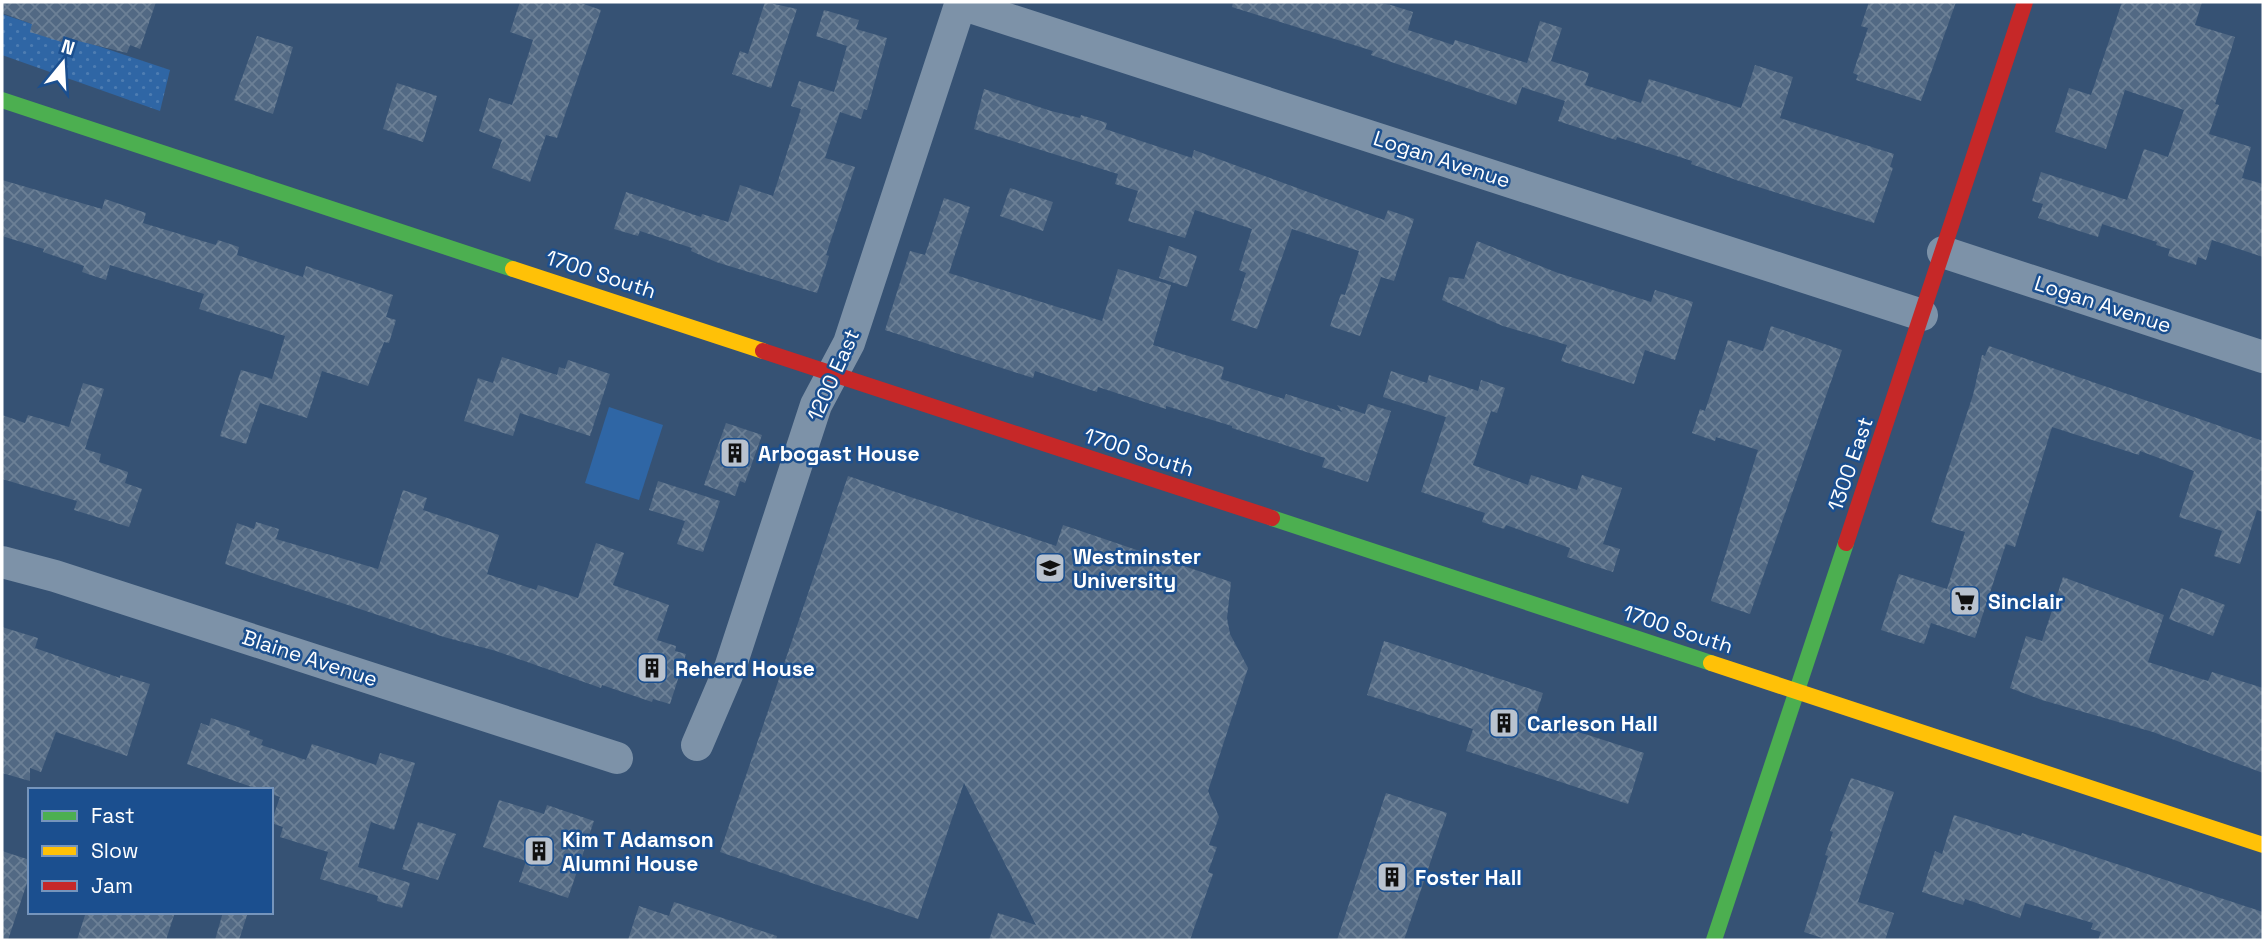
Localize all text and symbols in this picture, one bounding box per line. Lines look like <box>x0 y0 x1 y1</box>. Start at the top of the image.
north arrow <box>28 28 98 98</box>
text: N <box>58 33 78 61</box>
street label: Logan Avenue <box>1370 124 1514 194</box>
street label: 1700 South <box>543 244 659 304</box>
street label: Logan Avenue <box>2031 269 2175 339</box>
street label: 1200 East <box>801 325 865 425</box>
street label: 1300 East <box>1821 413 1879 515</box>
street label: 1700 South <box>1081 422 1197 482</box>
building icon: Arbogast House <box>718 436 752 470</box>
place label: Arbogast House <box>758 440 920 467</box>
place label: Westminster University <box>1073 543 1201 594</box>
school or university icon: Westminster University <box>1033 551 1067 585</box>
supermarket icon: Sinclair <box>1948 584 1982 618</box>
place label: Sinclair <box>1988 588 2063 615</box>
street label: 1700 South <box>1620 599 1736 659</box>
street label: Blaine Avenue <box>239 623 381 693</box>
building icon: Reherd House <box>635 651 669 685</box>
place label: Reherd House <box>675 655 815 682</box>
building icon: Carleson Hall <box>1487 706 1521 740</box>
place label: Carleson Hall <box>1527 710 1658 737</box>
legend <box>28 788 273 914</box>
text: Fast <box>91 802 135 829</box>
place label: Kim T Adamson Alumni House <box>562 826 714 877</box>
building icon: Kim T Adamson Alumni House <box>522 834 556 868</box>
text: Slow <box>91 837 139 864</box>
building icon: Foster Hall <box>1375 860 1409 894</box>
place label: Foster Hall <box>1415 864 1522 891</box>
text: Jam <box>91 872 133 899</box>

